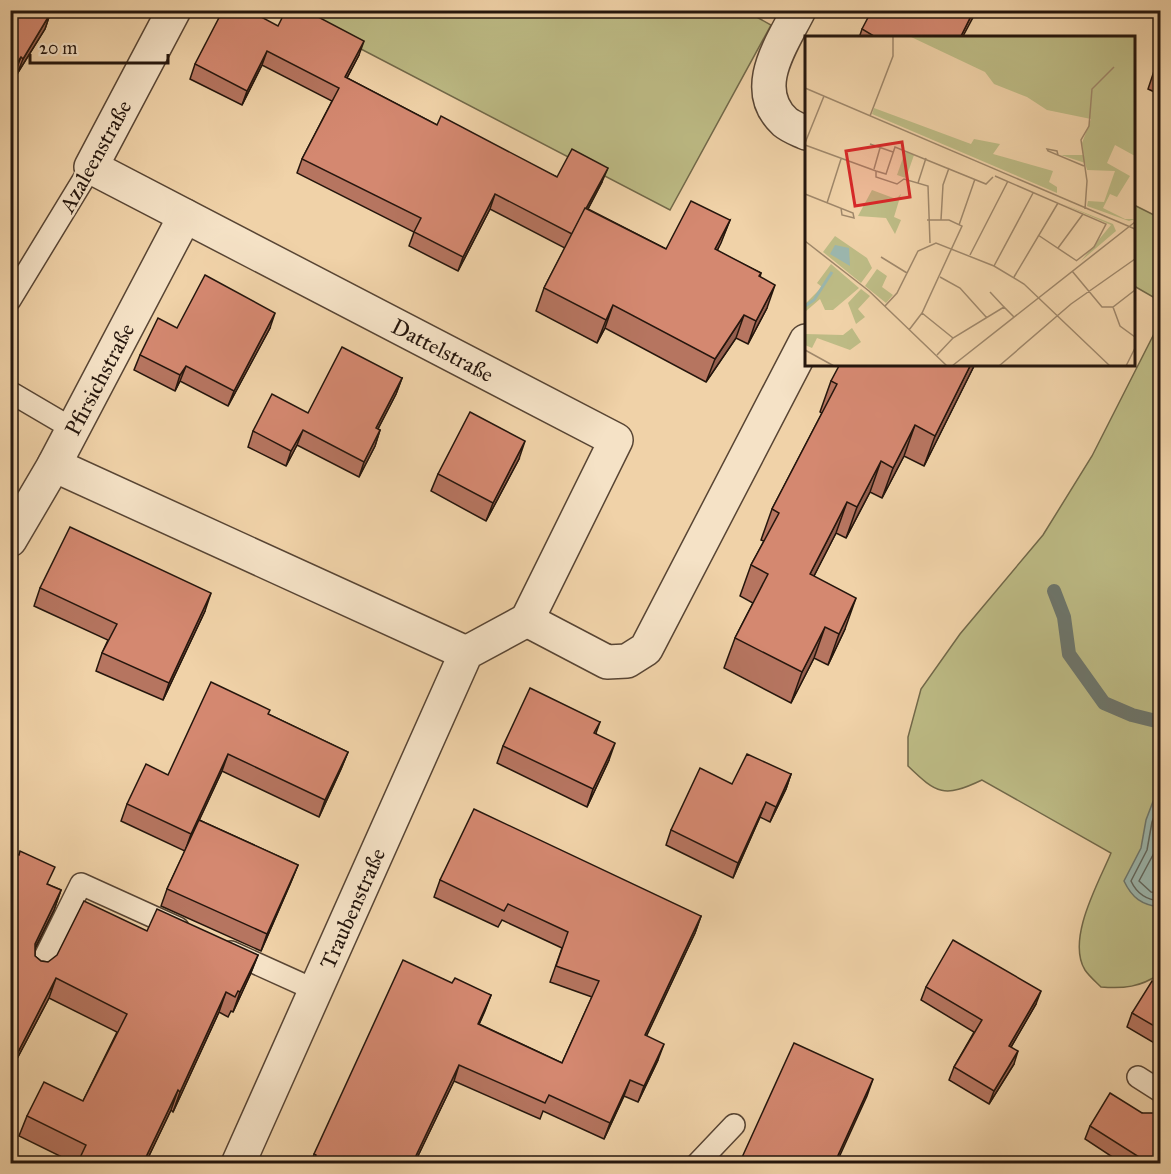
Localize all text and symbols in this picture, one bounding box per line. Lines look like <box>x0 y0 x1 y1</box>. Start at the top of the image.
scale bar <box>30 27 168 65</box>
inset map <box>805 36 1135 366</box>
text: 20 m <box>39 37 77 59</box>
street label: Azaleenstraße <box>53 95 137 218</box>
street label: Dattelstraße <box>387 313 498 388</box>
street label: Pfirsichstraße <box>59 319 140 440</box>
street label: Traubenstraße <box>314 844 391 973</box>

